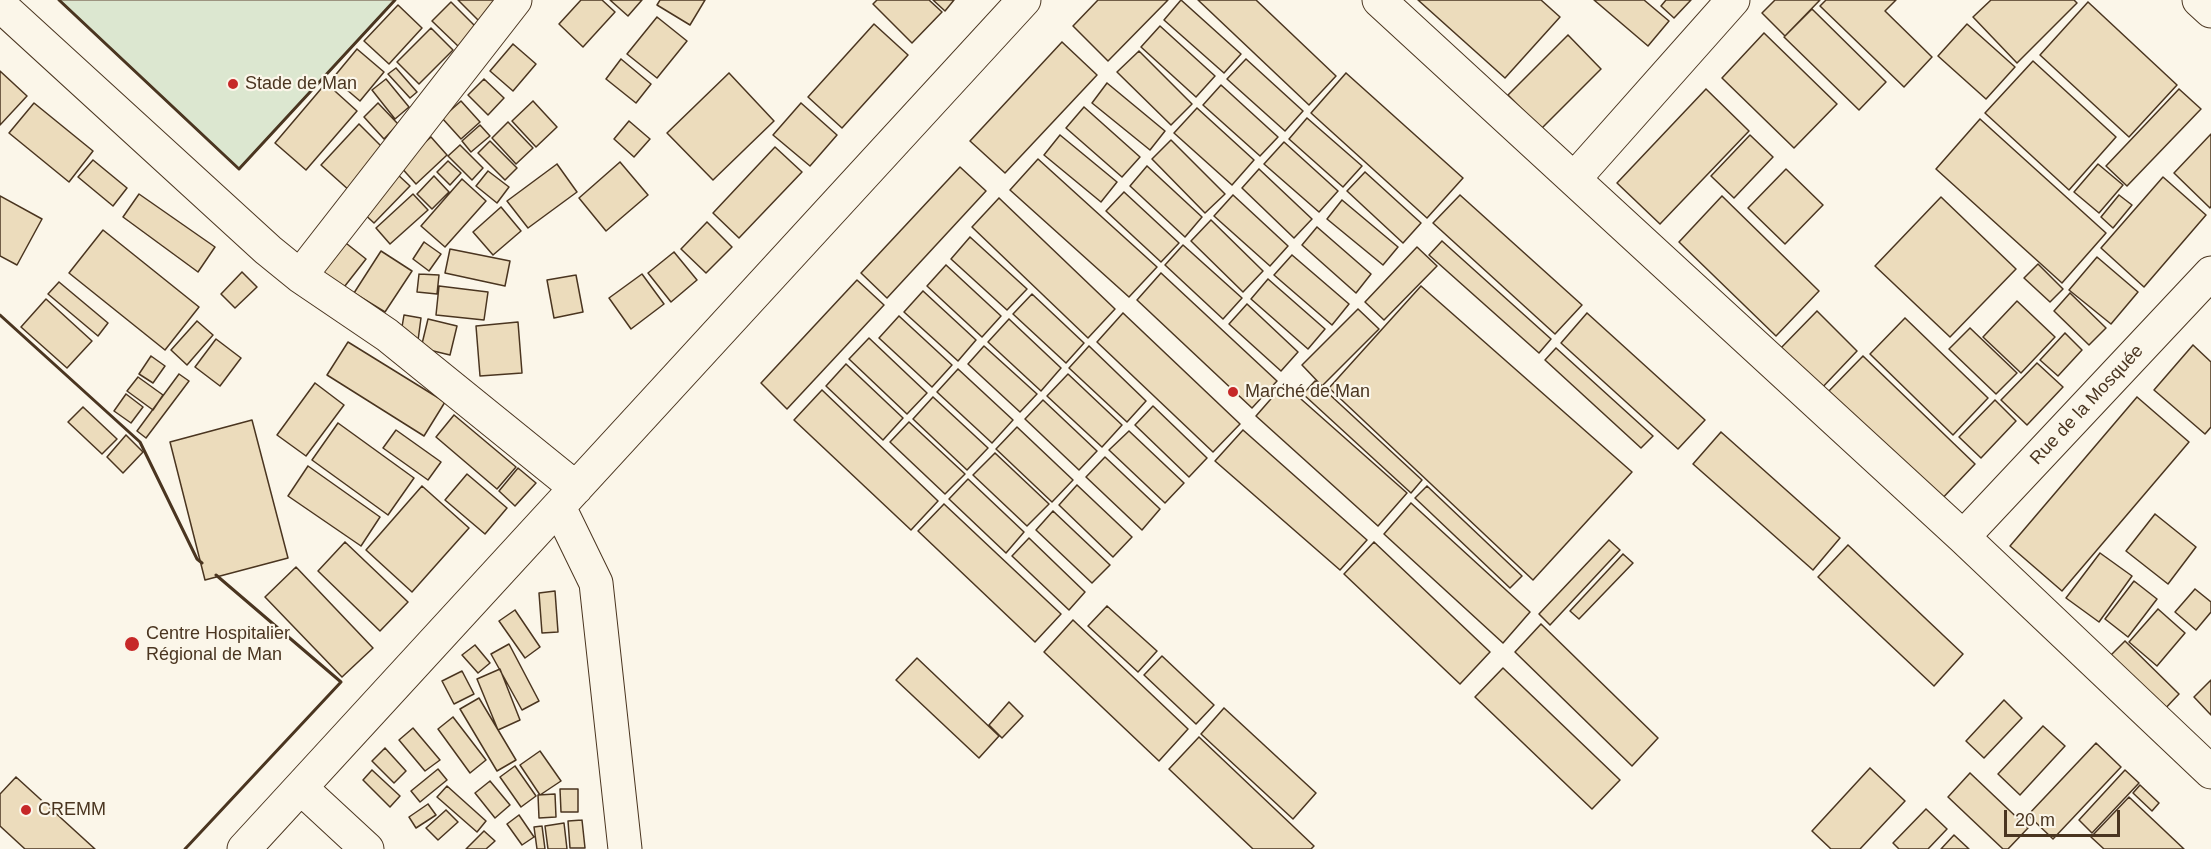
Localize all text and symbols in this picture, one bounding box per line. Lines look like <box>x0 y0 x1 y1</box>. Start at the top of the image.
place label: Stade de Man <box>245 73 357 95</box>
marker: Stade de Man <box>226 77 240 91</box>
street label: Rue de la Mosquée <box>2026 341 2148 469</box>
place label: Marché de Man <box>1245 381 1370 403</box>
marker: Marché de Man <box>1226 385 1240 399</box>
place label: Centre Hospitalier Régional de Man <box>146 623 290 666</box>
marker: Centre Hospitalier Régional de Man <box>123 635 141 653</box>
scale bar <box>2007 798 2122 836</box>
place label: CREMM <box>38 799 106 821</box>
marker: CREMM <box>19 803 33 817</box>
text: 20 m <box>2015 810 2055 830</box>

